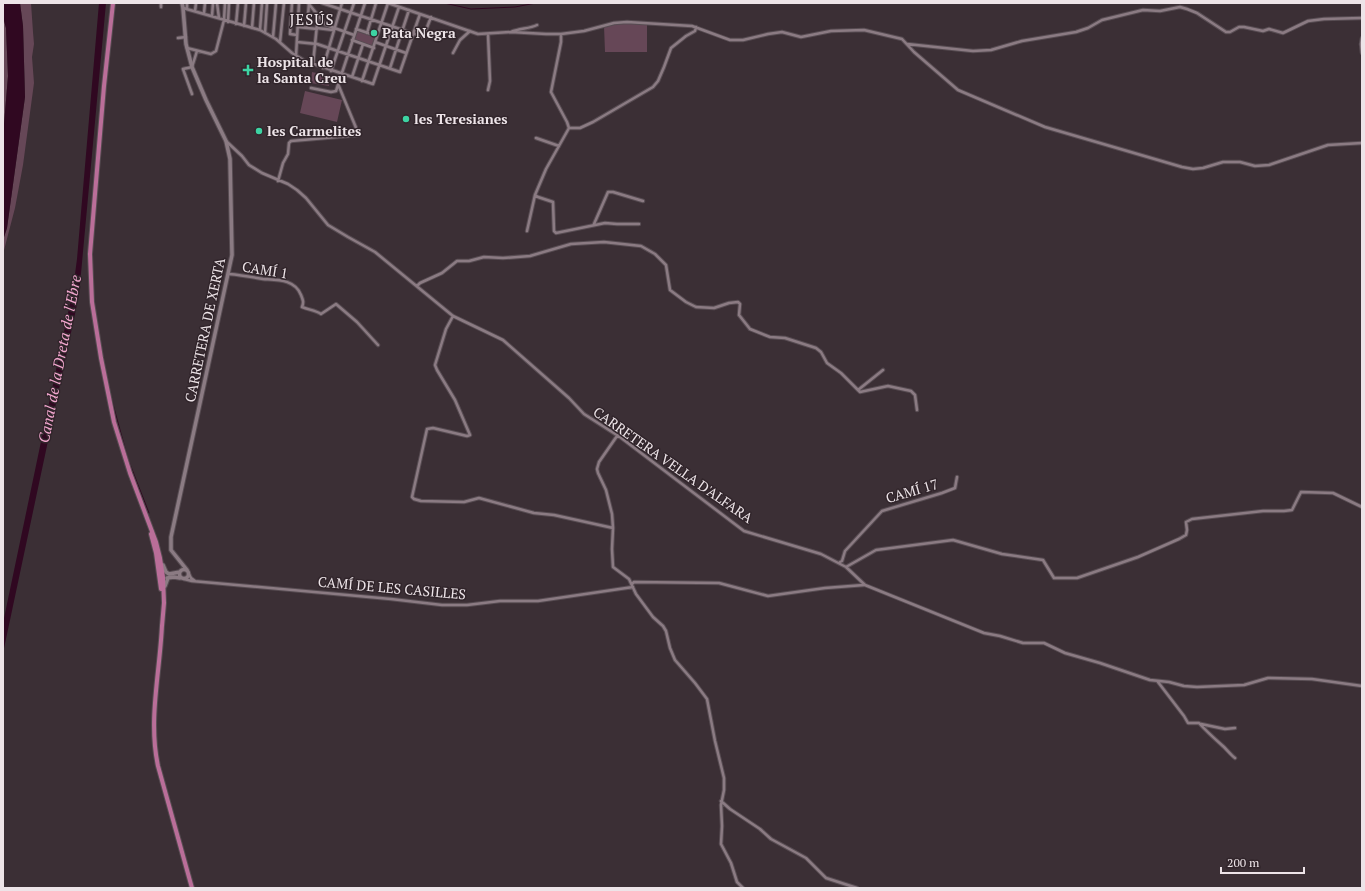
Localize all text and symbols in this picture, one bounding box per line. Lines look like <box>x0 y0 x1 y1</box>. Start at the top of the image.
district label: JESÚS <box>289 9 335 29</box>
place label: Pata Negra <box>382 23 456 42</box>
marker: Pata Negra <box>369 28 379 38</box>
place label: Hospital de la Santa Creu <box>257 52 347 87</box>
marker: Hospital de la Santa Creu <box>242 64 254 76</box>
place label: les Teresianes <box>414 109 508 128</box>
marker: les Teresianes <box>401 114 411 124</box>
place label: les Carmelites <box>267 121 361 140</box>
marker: les Carmelites <box>254 126 264 136</box>
street label: CARRETERA DE XERTA <box>180 256 229 404</box>
street label: CAMÍ 1 <box>241 257 289 283</box>
water label: Canal de la Dreta de l'Ebre <box>33 273 85 445</box>
street label: CARRETERA VELLA D'ALFARA <box>590 402 757 527</box>
street label: CAMÍ 17 <box>883 474 940 507</box>
street label: CAMÍ DE LES CASILLES <box>317 572 467 603</box>
scale bar <box>1221 849 1304 875</box>
text: 200 m <box>1227 855 1260 870</box>

